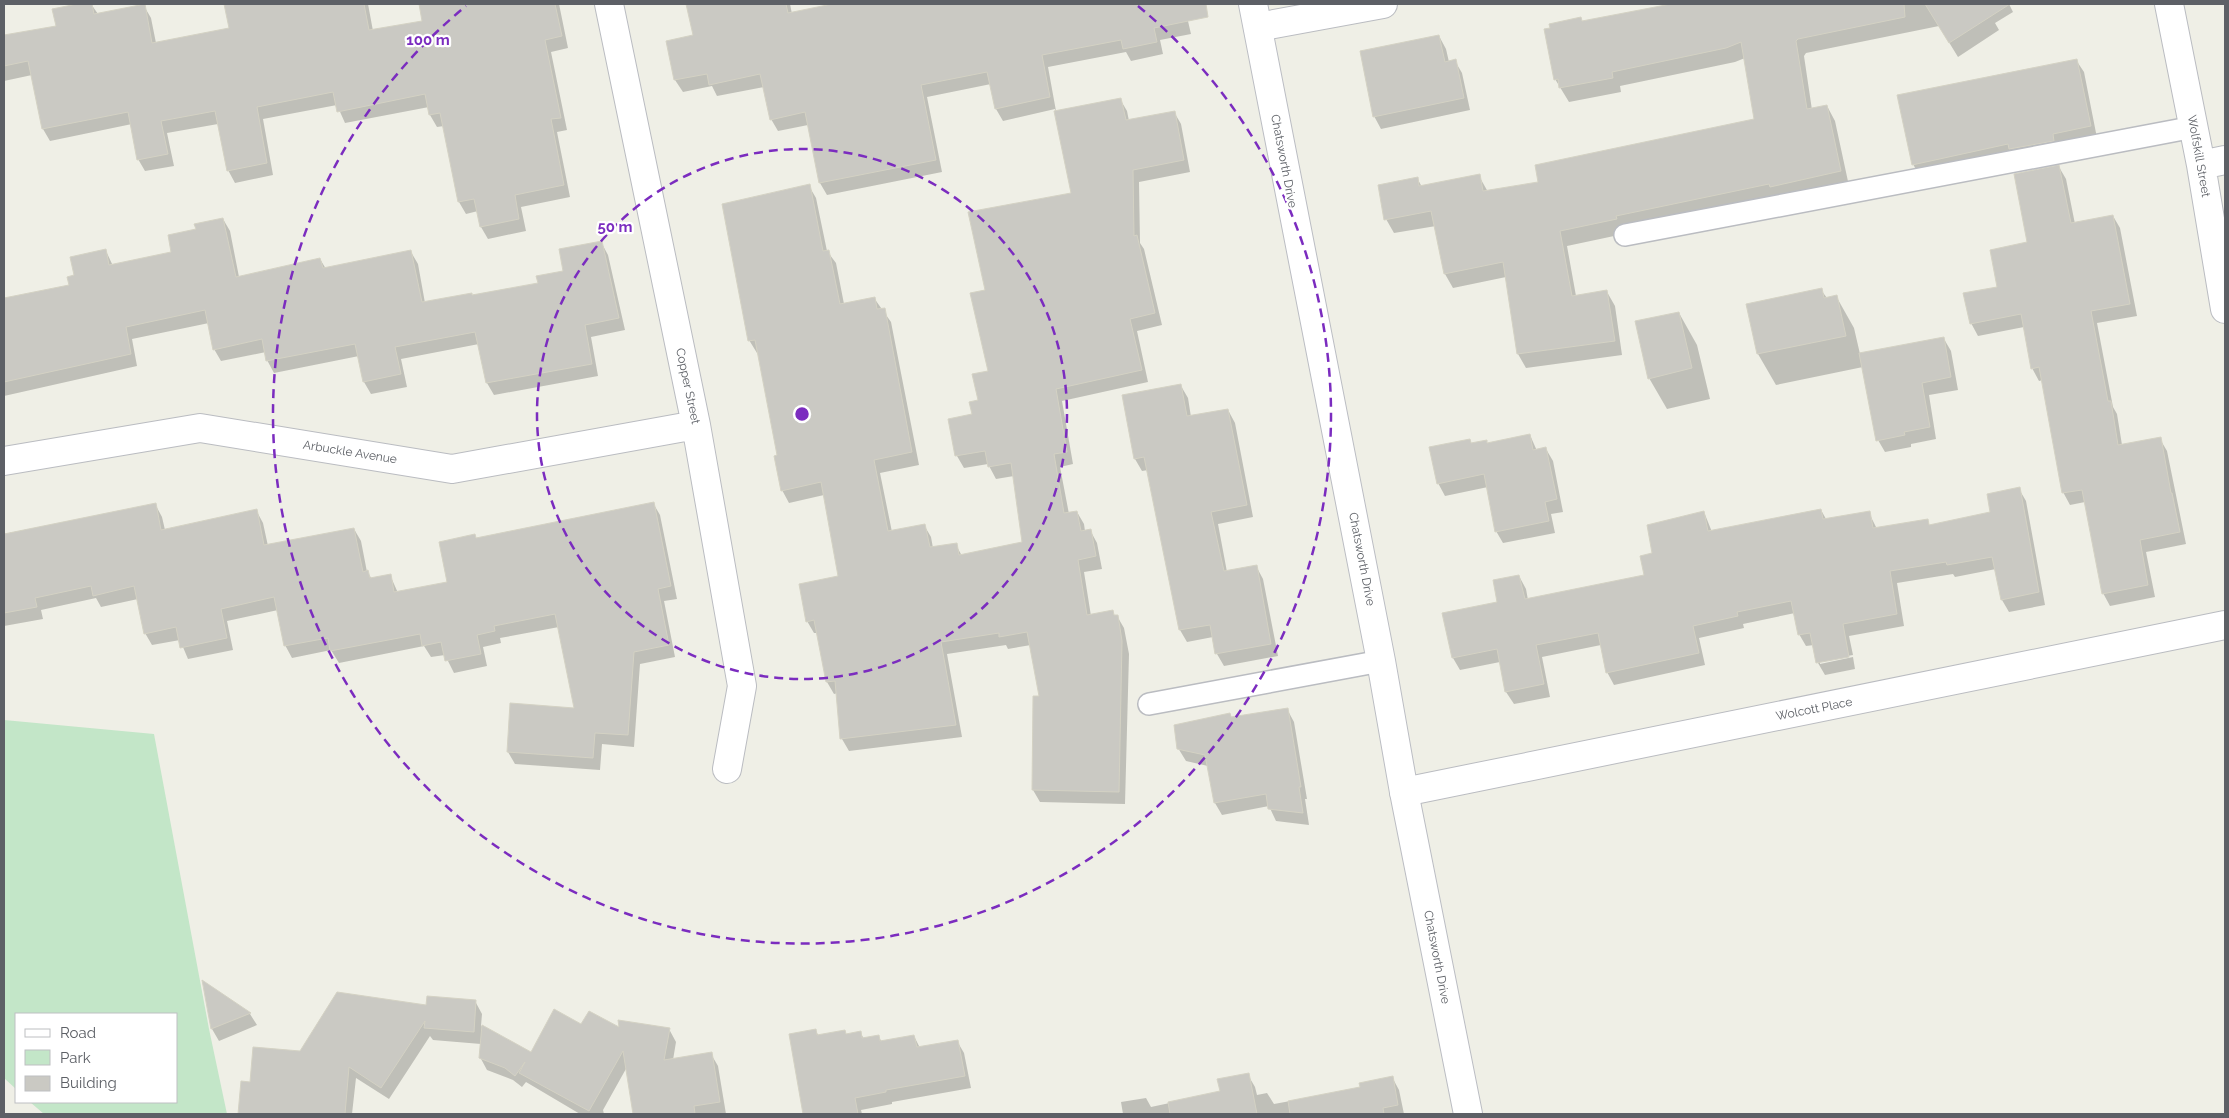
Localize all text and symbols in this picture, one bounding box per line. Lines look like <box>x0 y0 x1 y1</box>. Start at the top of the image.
text: 100 m <box>406 31 450 49</box>
street label: Chatsworth Drive <box>1268 113 1300 209</box>
street label: Wolfskill Street <box>2185 114 2213 198</box>
text: 50 m <box>597 218 633 236</box>
street label: Copper Street <box>673 347 703 425</box>
centre of rings <box>793 405 811 423</box>
street label: Arbuckle Avenue <box>302 438 398 466</box>
street label: Chatsworth Drive <box>1346 511 1378 607</box>
street label: Wolcott Place <box>1775 695 1853 723</box>
street label: Chatsworth Drive <box>1421 909 1453 1005</box>
legend <box>15 1013 178 1103</box>
text: Road <box>60 1024 96 1042</box>
text: Park <box>60 1049 91 1067</box>
text: Building <box>60 1074 117 1092</box>

